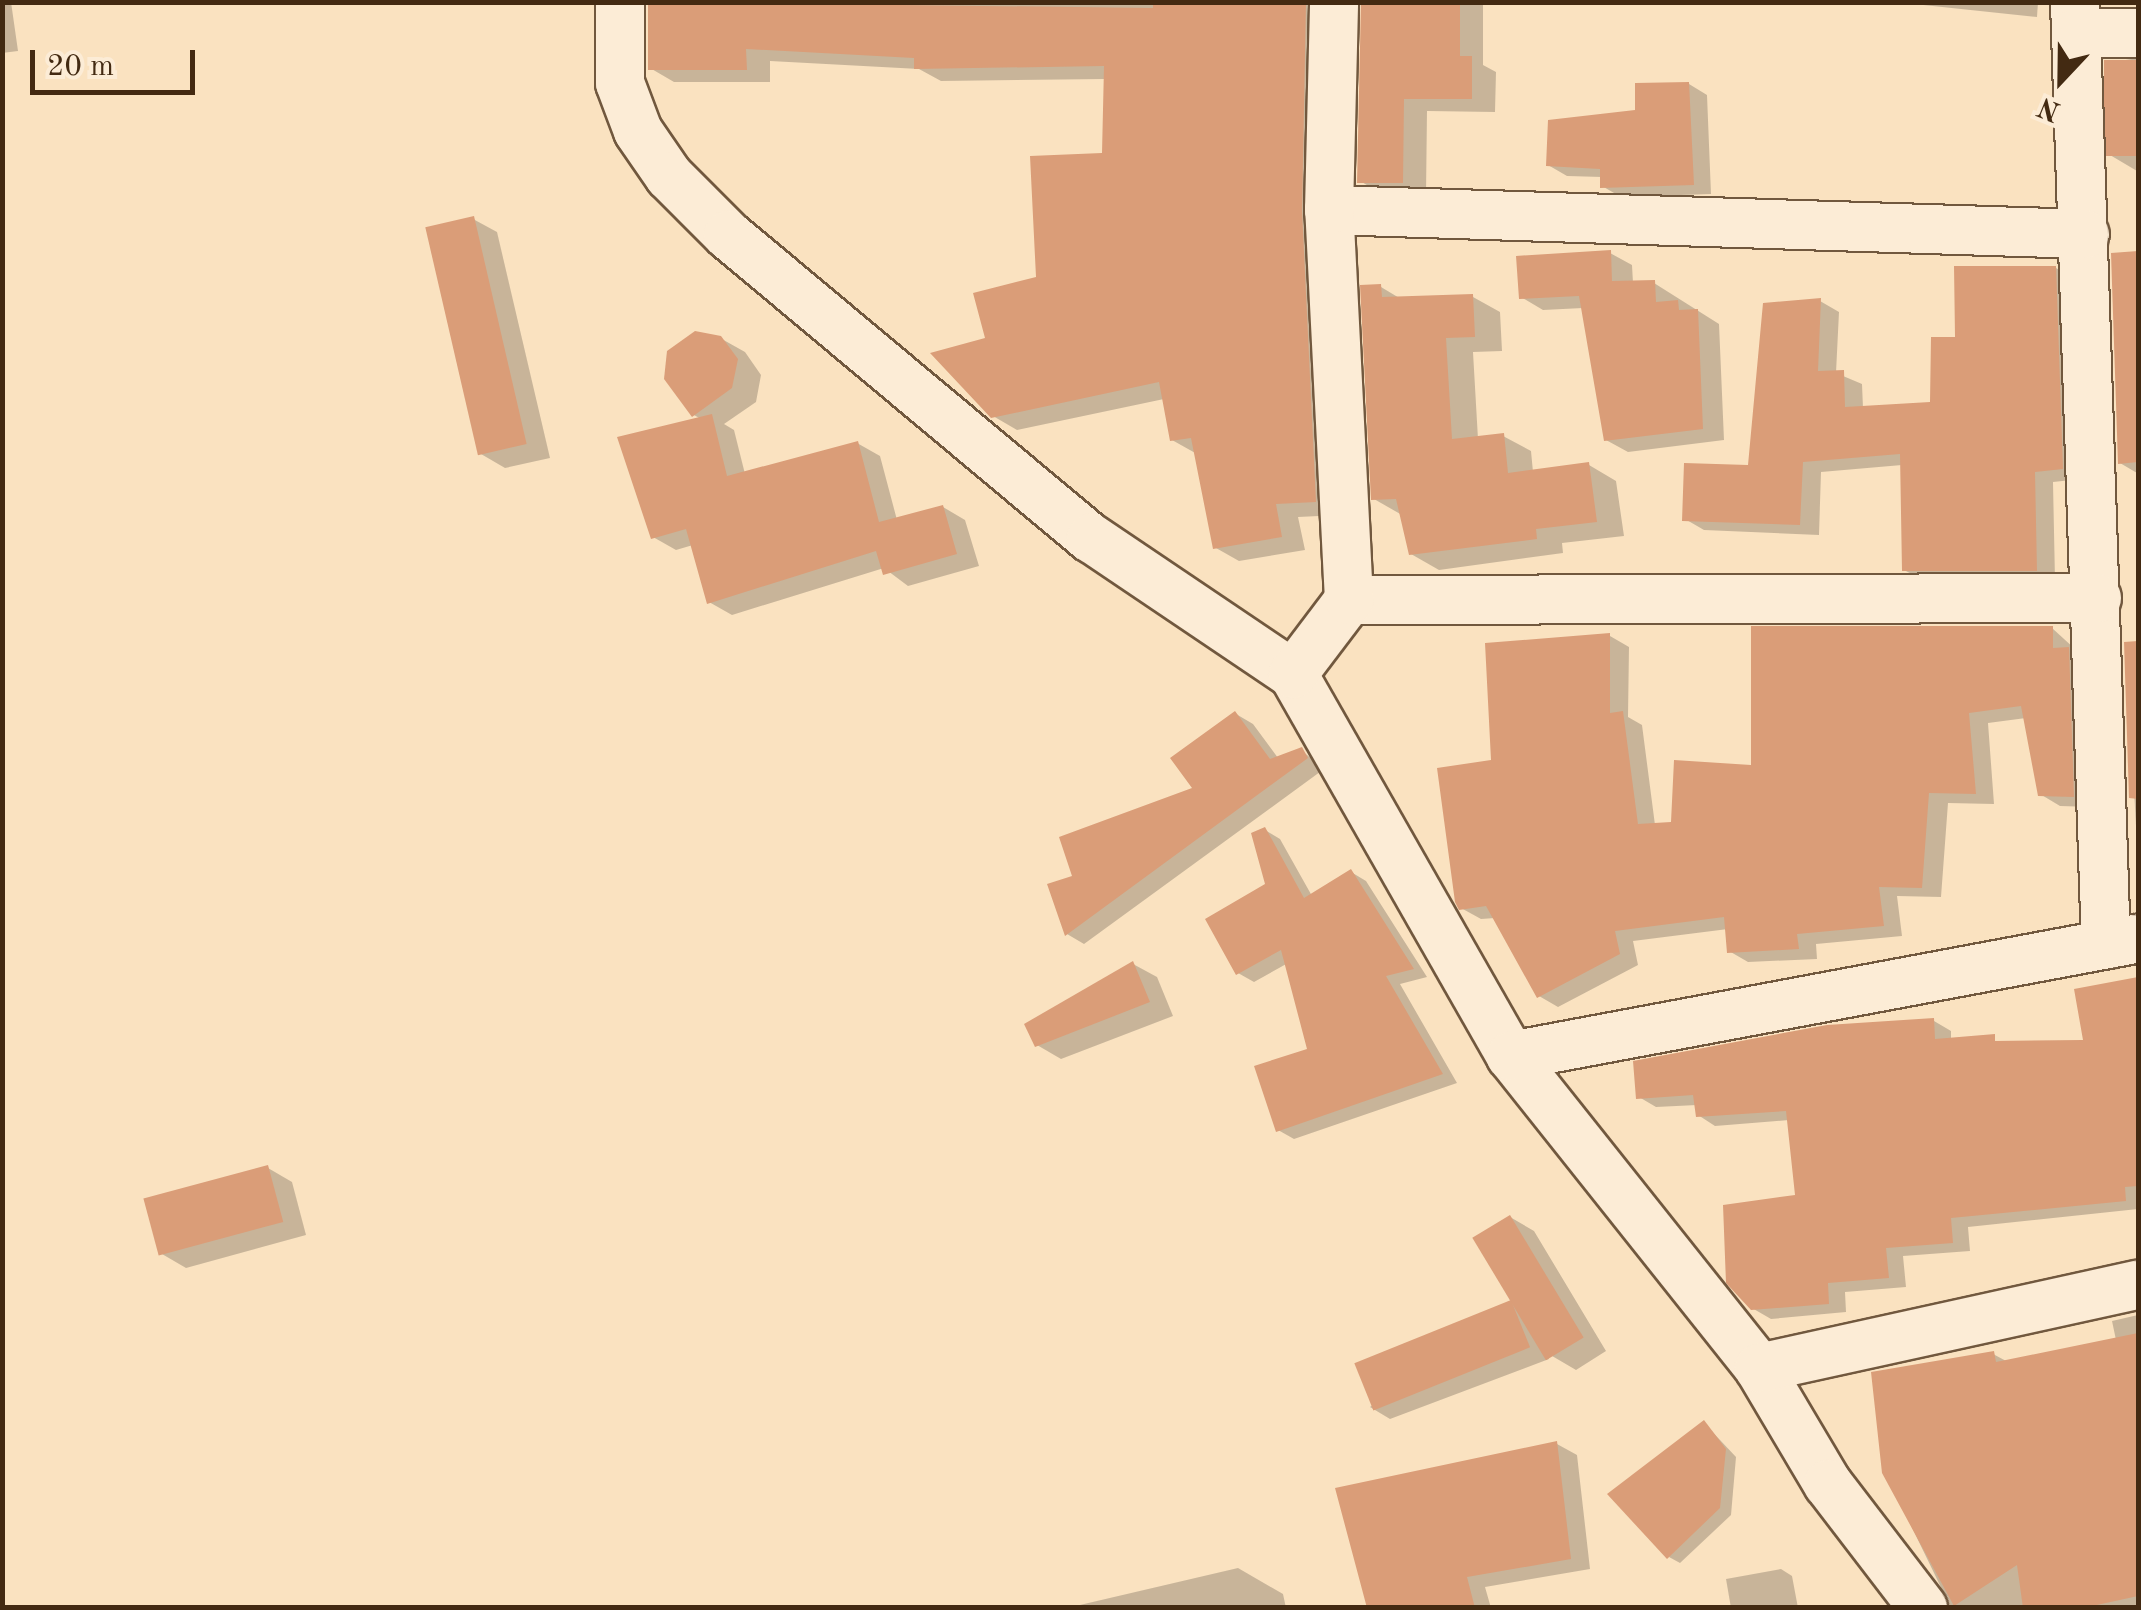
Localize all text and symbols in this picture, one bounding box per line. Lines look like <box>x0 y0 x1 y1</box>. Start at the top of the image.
scale bar <box>35 30 200 92</box>
north arrow <box>2011 30 2111 130</box>
text: 20 m <box>47 52 114 82</box>
text: N <box>2035 91 2065 125</box>

